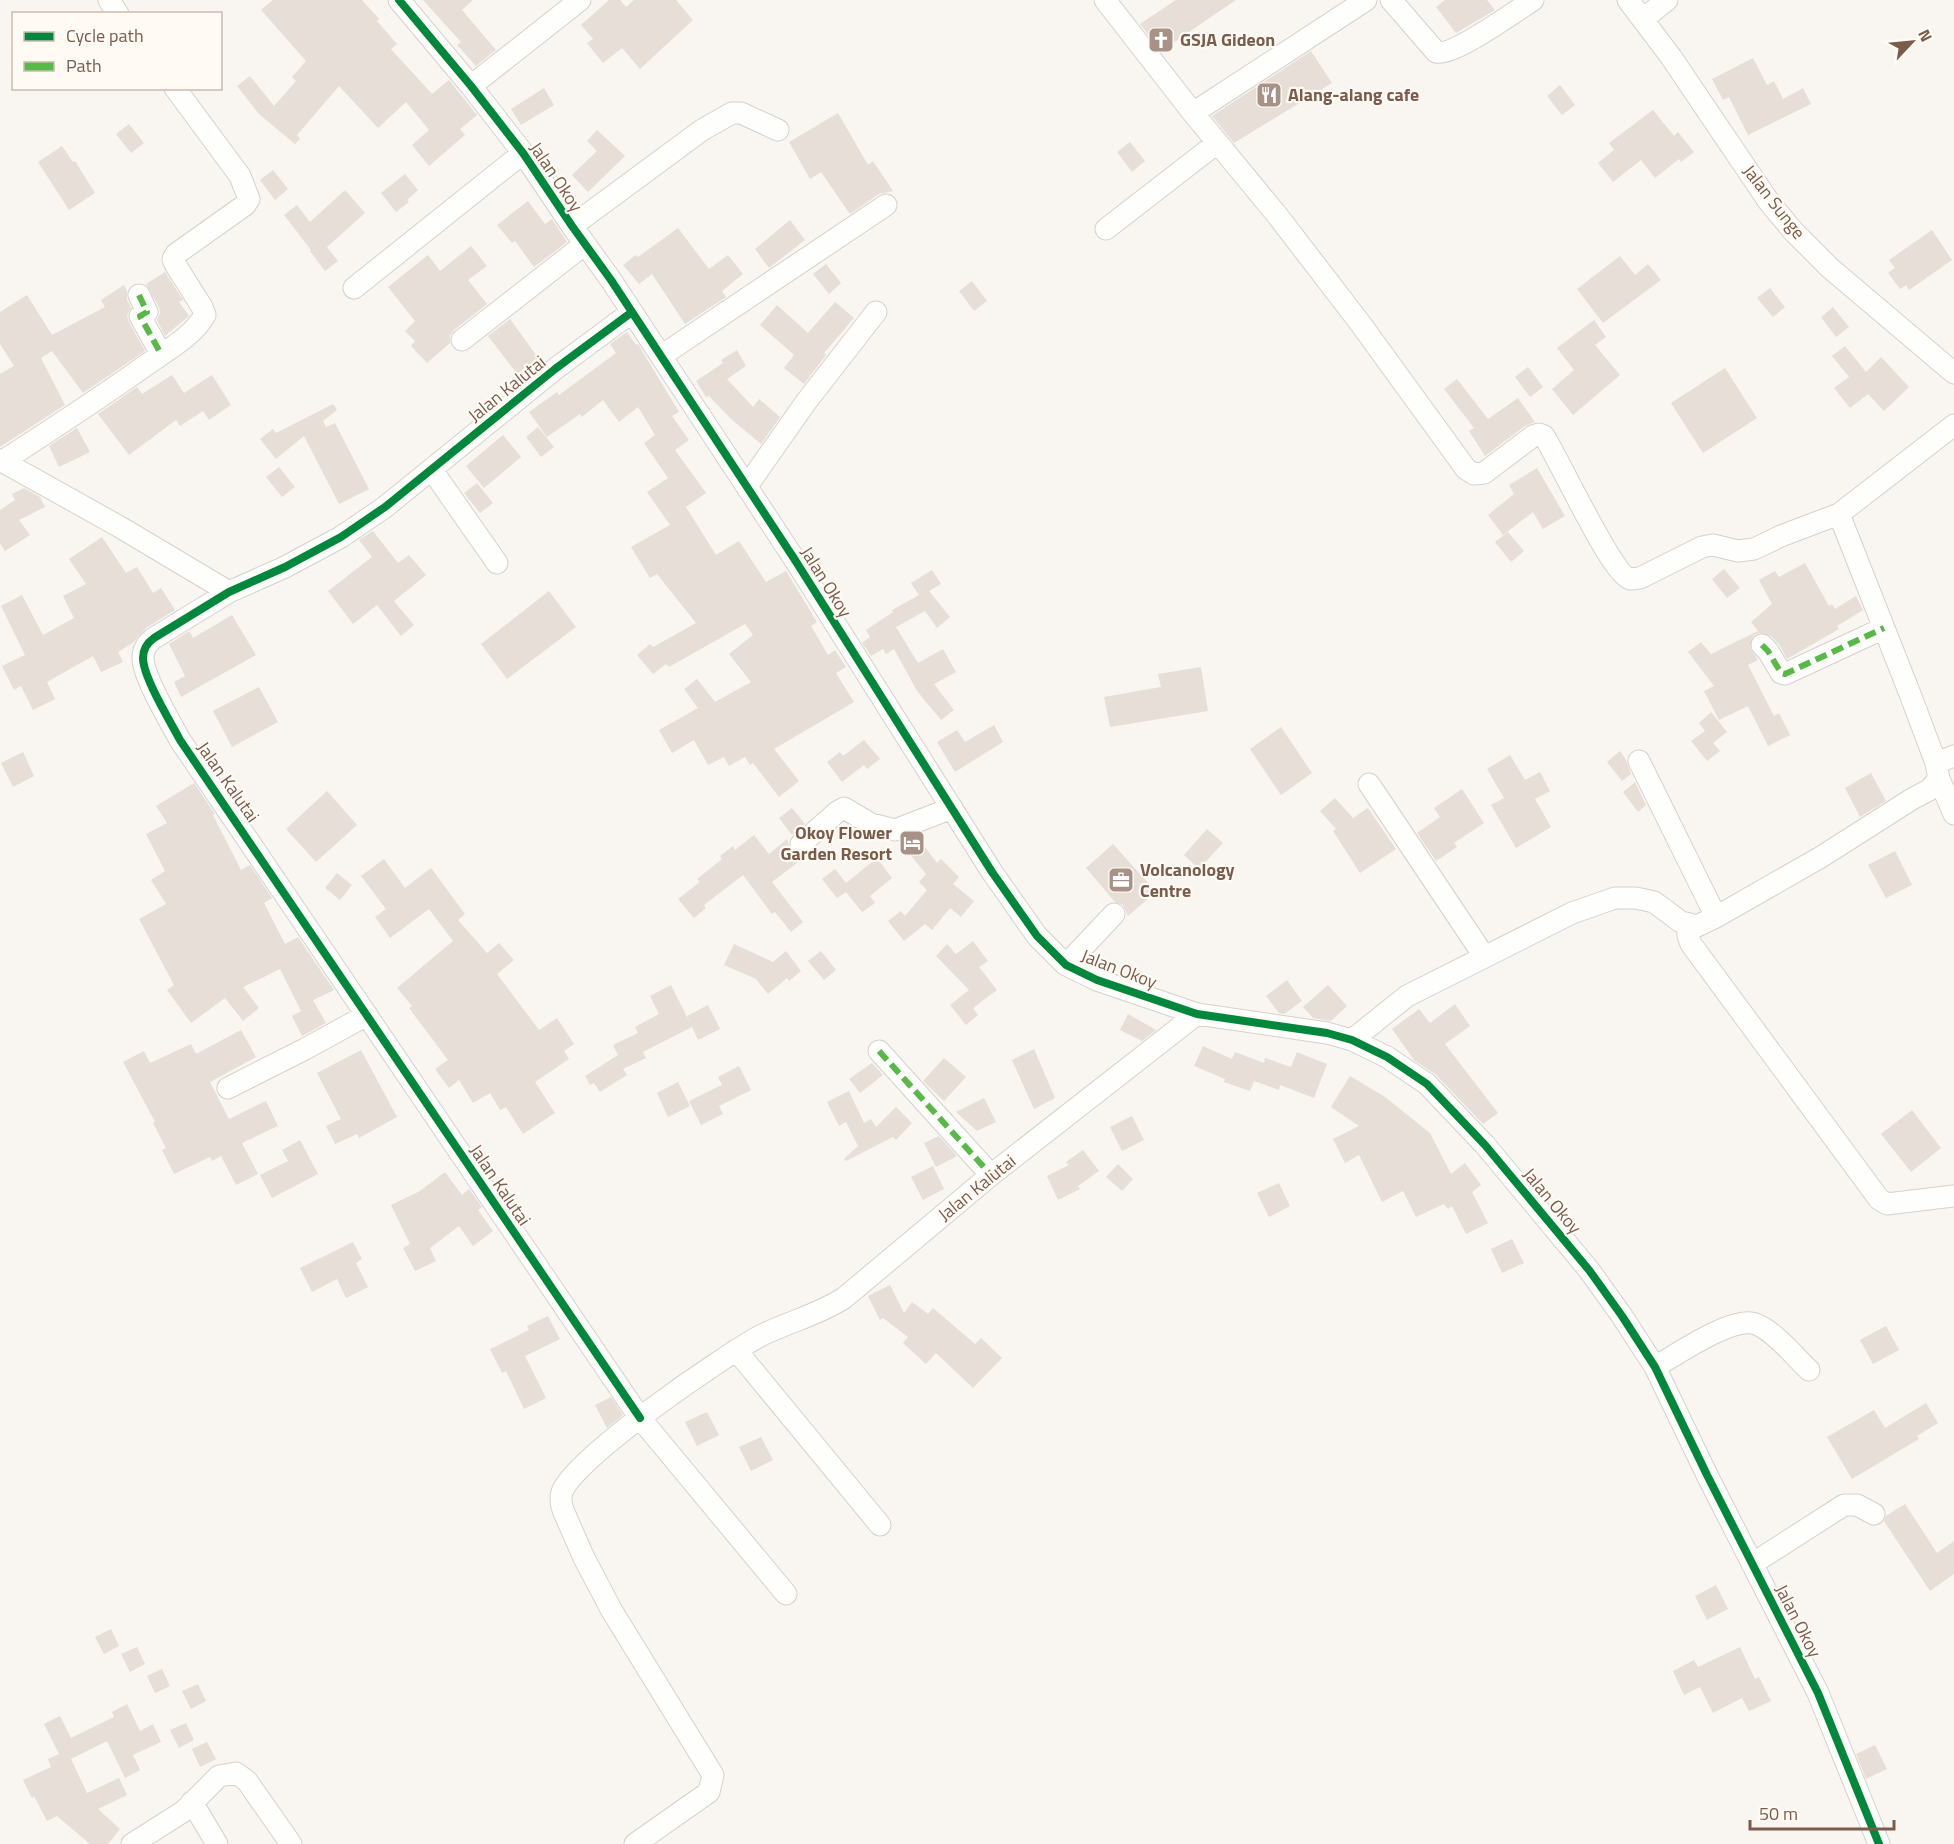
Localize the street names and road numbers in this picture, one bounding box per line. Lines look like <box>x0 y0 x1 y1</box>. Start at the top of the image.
street label: Jalan Okoy <box>523 136 590 217</box>
street label: Jalan Sunge <box>1737 159 1812 245</box>
street label: Jalan Kalutai <box>462 349 551 428</box>
street label: Jalan Okoy <box>794 541 859 623</box>
street label: Jalan Kalutai <box>191 736 266 828</box>
street label: Jalan Okoy <box>1077 942 1161 995</box>
street label: Jalan Kalutai <box>463 1139 538 1231</box>
street label: Jalan Kalutai <box>932 1148 1021 1227</box>
street label: Jalan Okoy <box>1517 1162 1588 1240</box>
street label: Jalan Okoy <box>1768 1579 1829 1663</box>

